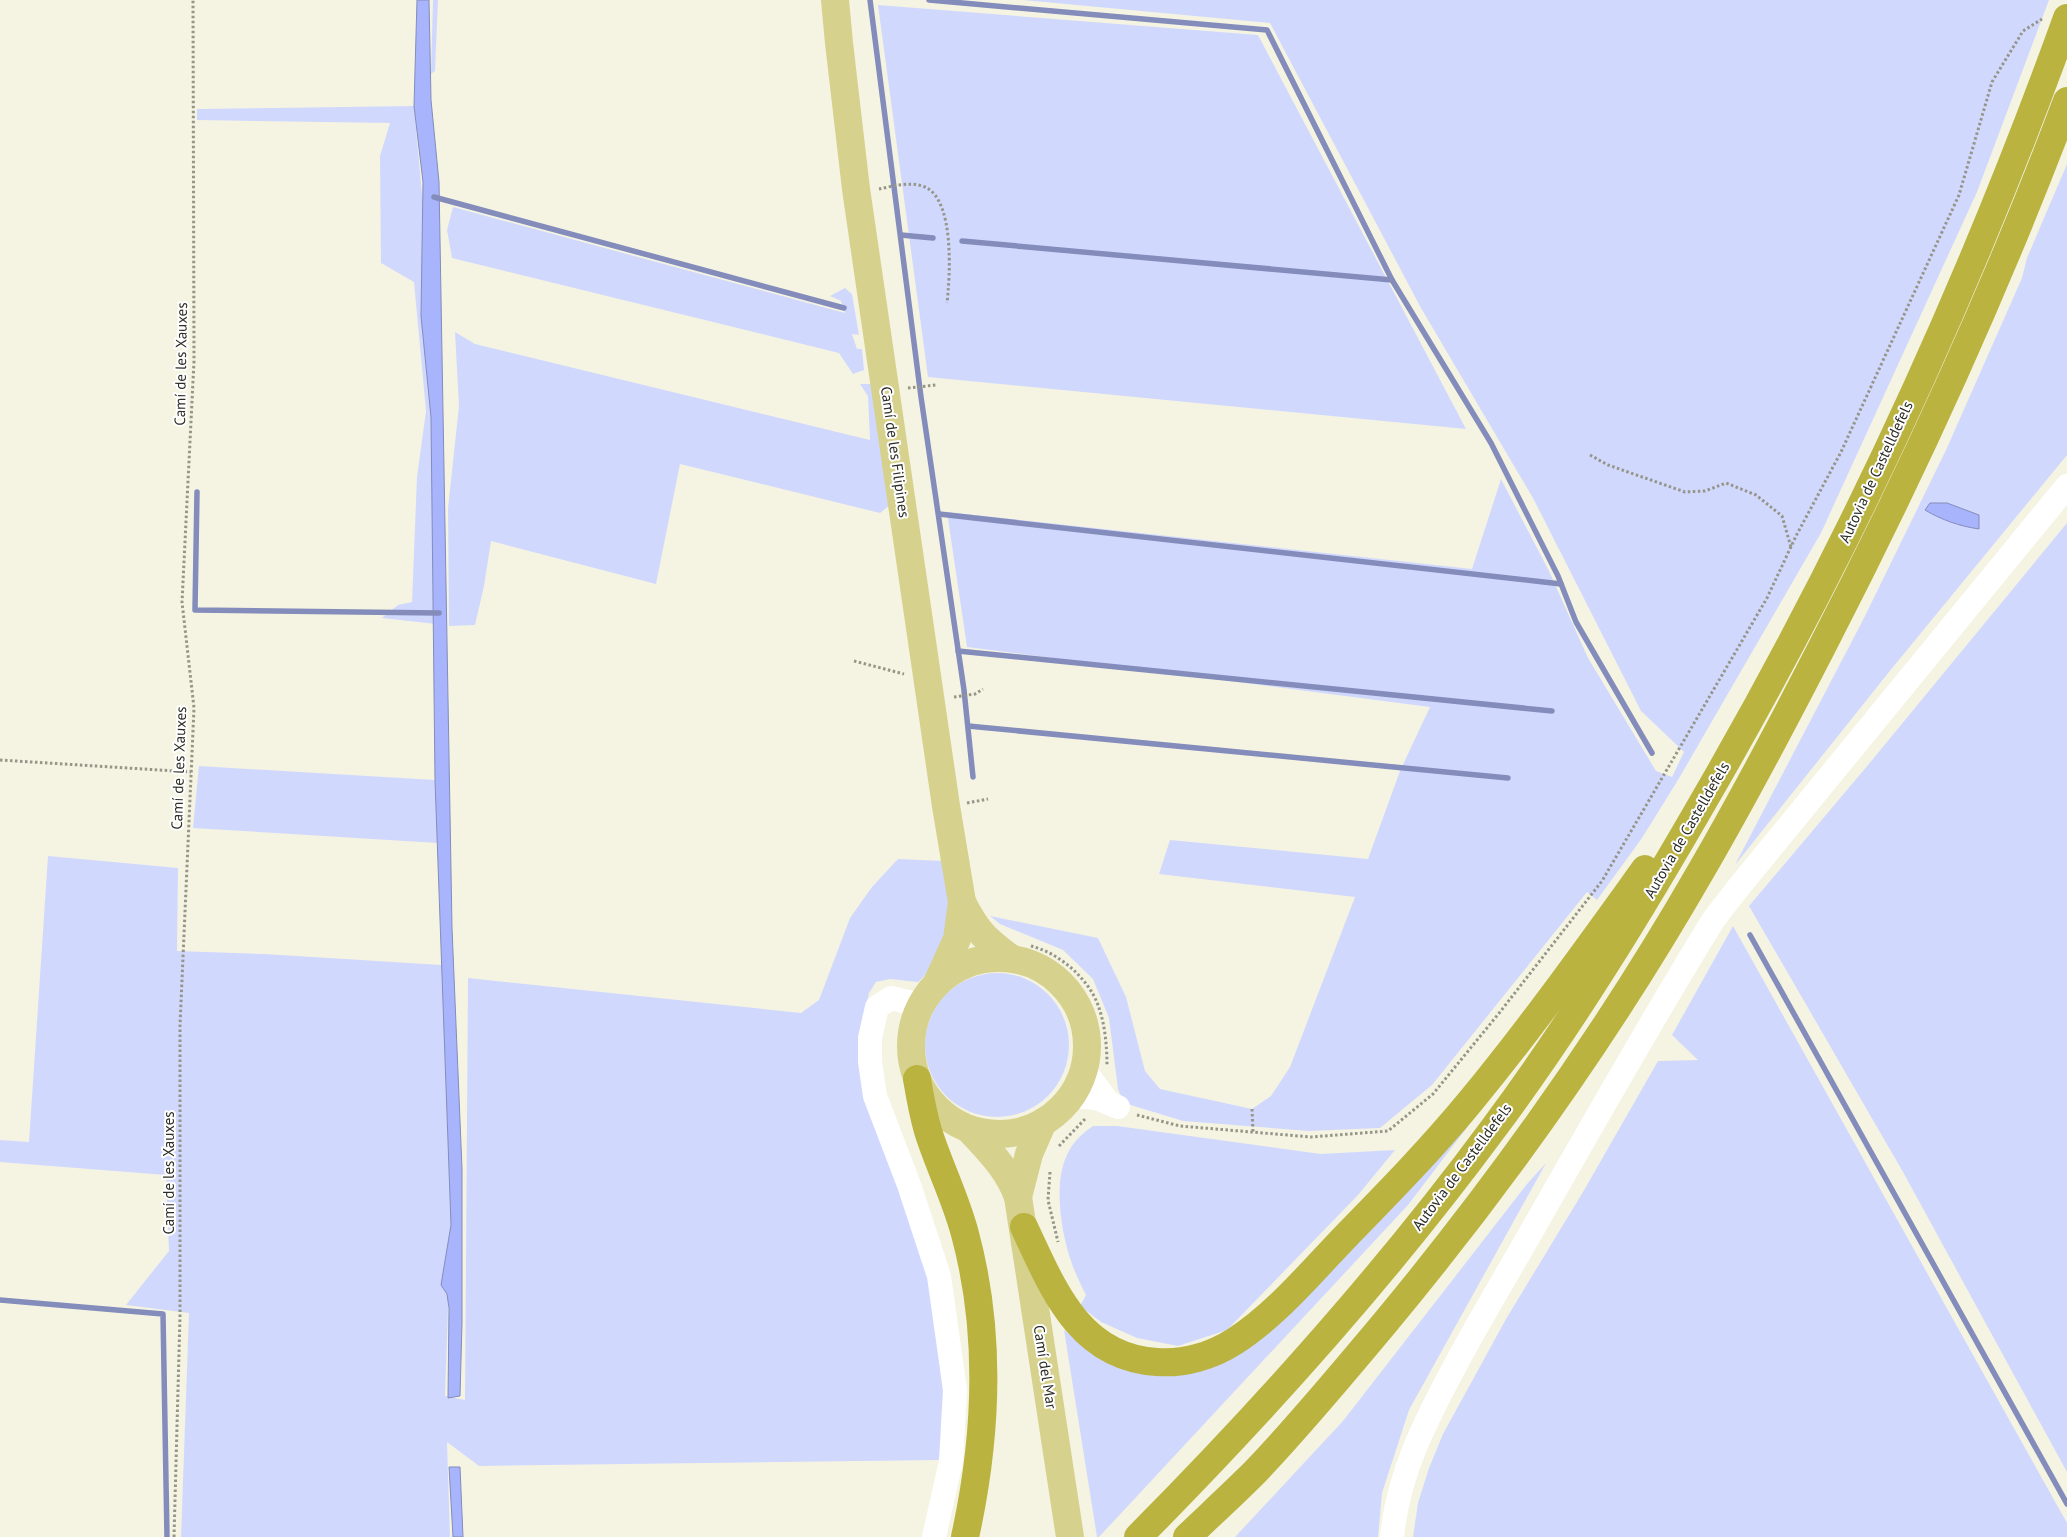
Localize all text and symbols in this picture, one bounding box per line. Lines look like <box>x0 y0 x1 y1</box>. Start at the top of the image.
street label: Camí de les Xauxes <box>170 302 191 426</box>
street label: Camí de les Filipines <box>877 385 914 519</box>
street label: Autovia de Castelldefels <box>1834 398 1917 546</box>
street label: Camí de les Xauxes <box>167 706 190 830</box>
street label: Autovia de Castelldefels <box>1640 758 1733 901</box>
street label: Autovia de Castelldefels <box>1408 1099 1516 1234</box>
street label: Camí de les Xauxes <box>159 1111 178 1235</box>
street label: Camí del Mar <box>1030 1324 1061 1410</box>

